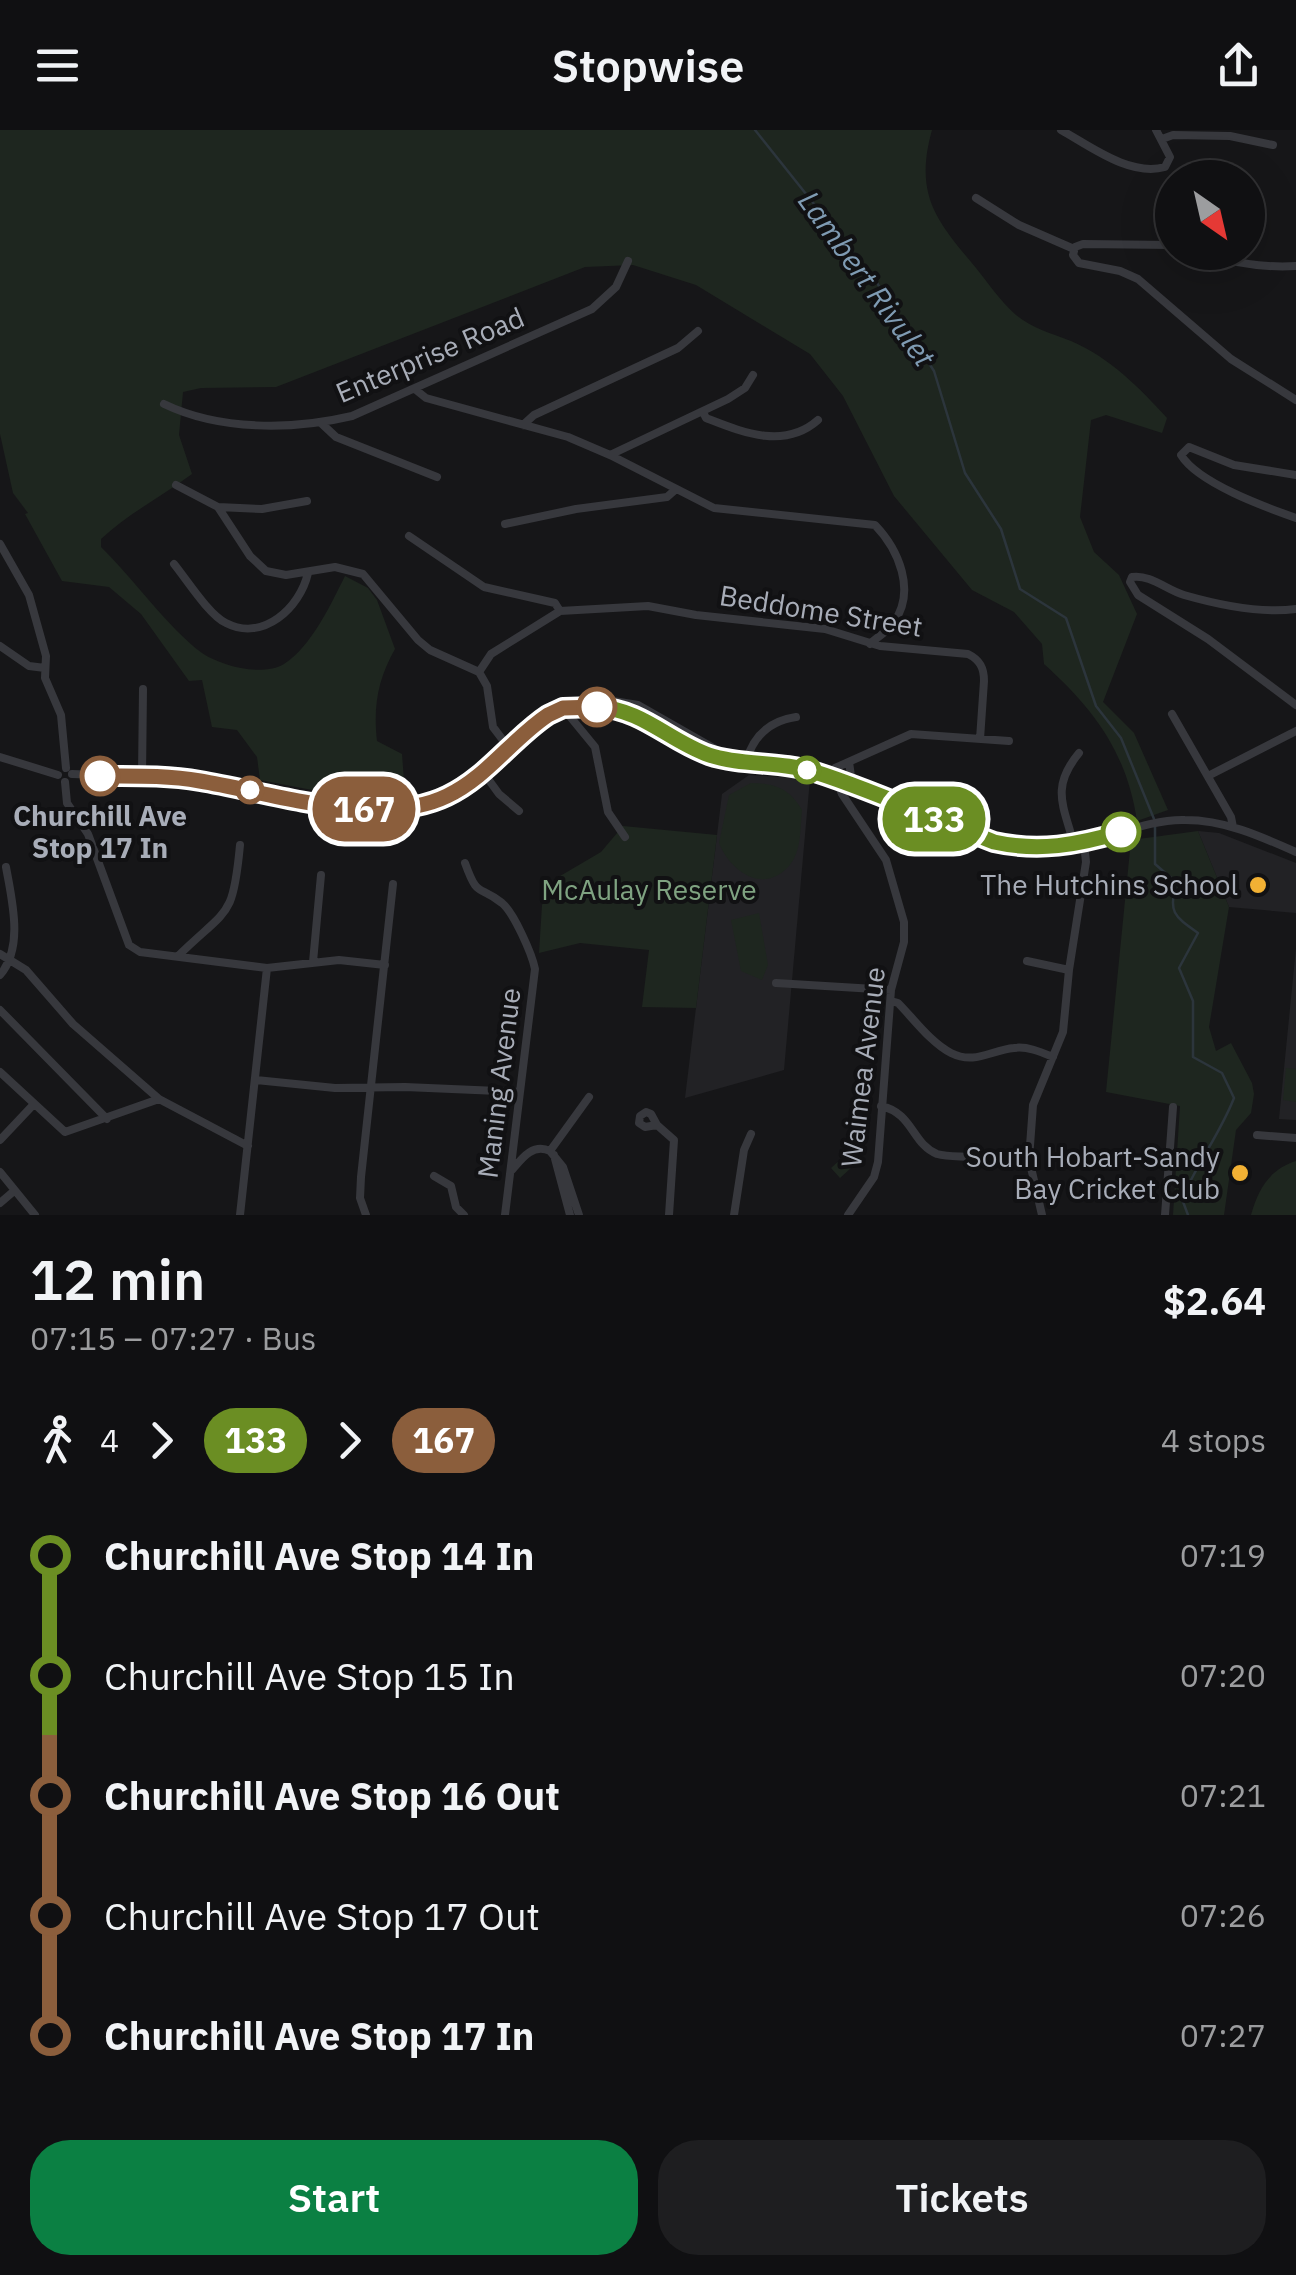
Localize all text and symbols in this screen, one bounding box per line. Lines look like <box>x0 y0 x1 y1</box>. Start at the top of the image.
text: Stopwise <box>552 36 744 94</box>
icon: menu <box>30 38 85 93</box>
icon: share <box>1211 38 1266 93</box>
north arrow <box>1155 160 1265 270</box>
map controls <box>1155 160 1265 270</box>
water label: Lambert Rivulet <box>790 182 945 375</box>
street label: Enterprise Road <box>330 298 530 411</box>
street label: Beddome Street <box>717 576 925 645</box>
unlabelled marker <box>578 688 616 726</box>
marker: Churchill Ave Stop 17 In <box>81 757 119 795</box>
unlabelled marker <box>794 757 820 783</box>
line badge: 167 <box>306 776 422 842</box>
unlabelled marker <box>237 777 263 803</box>
text: 167 <box>332 786 396 832</box>
line badge: 133 <box>876 786 992 852</box>
text: 133 <box>902 796 966 842</box>
place label: Churchill Ave Stop 17 In <box>13 797 187 866</box>
unlabelled marker <box>1102 813 1140 851</box>
place label: The Hutchins School <box>980 866 1238 903</box>
park label: McAulay Reserve <box>541 871 757 908</box>
marker: The Hutchins School <box>1247 874 1269 896</box>
street label: Waimea Avenue <box>832 965 893 1169</box>
street label: Maning Avenue <box>468 986 529 1180</box>
place label: South Hobart-Sandy Bay Cricket Club <box>966 1138 1220 1207</box>
marker: South Hobart-Sandy Bay Cricket Club <box>1229 1162 1251 1184</box>
text: 12 min <box>30 1244 205 1315</box>
text: $2.64 <box>1163 1276 1266 1325</box>
text: 07:15 – 07:27 · Bus <box>30 1317 316 1359</box>
icon: walk <box>30 1413 85 1468</box>
icon: forward <box>134 1413 189 1468</box>
icon: forward <box>322 1413 377 1468</box>
text: 133 <box>224 1417 287 1463</box>
text: 167 <box>412 1417 475 1463</box>
text: 4 <box>100 1419 119 1461</box>
text: 4 stops <box>1161 1419 1266 1461</box>
text: Churchill Ave Stop 14 In <box>104 1531 534 1580</box>
text: 07:19 <box>1180 1534 1266 1576</box>
text: Churchill Ave Stop 15 In <box>104 1651 515 1700</box>
text: 07:20 <box>1180 1654 1266 1696</box>
text: Churchill Ave Stop 16 Out <box>104 1771 560 1820</box>
text: 07:21 <box>1180 1774 1266 1816</box>
text: Churchill Ave Stop 17 Out <box>104 1891 540 1940</box>
text: 07:26 <box>1180 1894 1266 1936</box>
text: Churchill Ave Stop 17 In <box>104 2011 534 2060</box>
text: 07:27 <box>1180 2014 1266 2056</box>
button: Start <box>30 2140 638 2255</box>
button: Tickets <box>658 2140 1266 2255</box>

